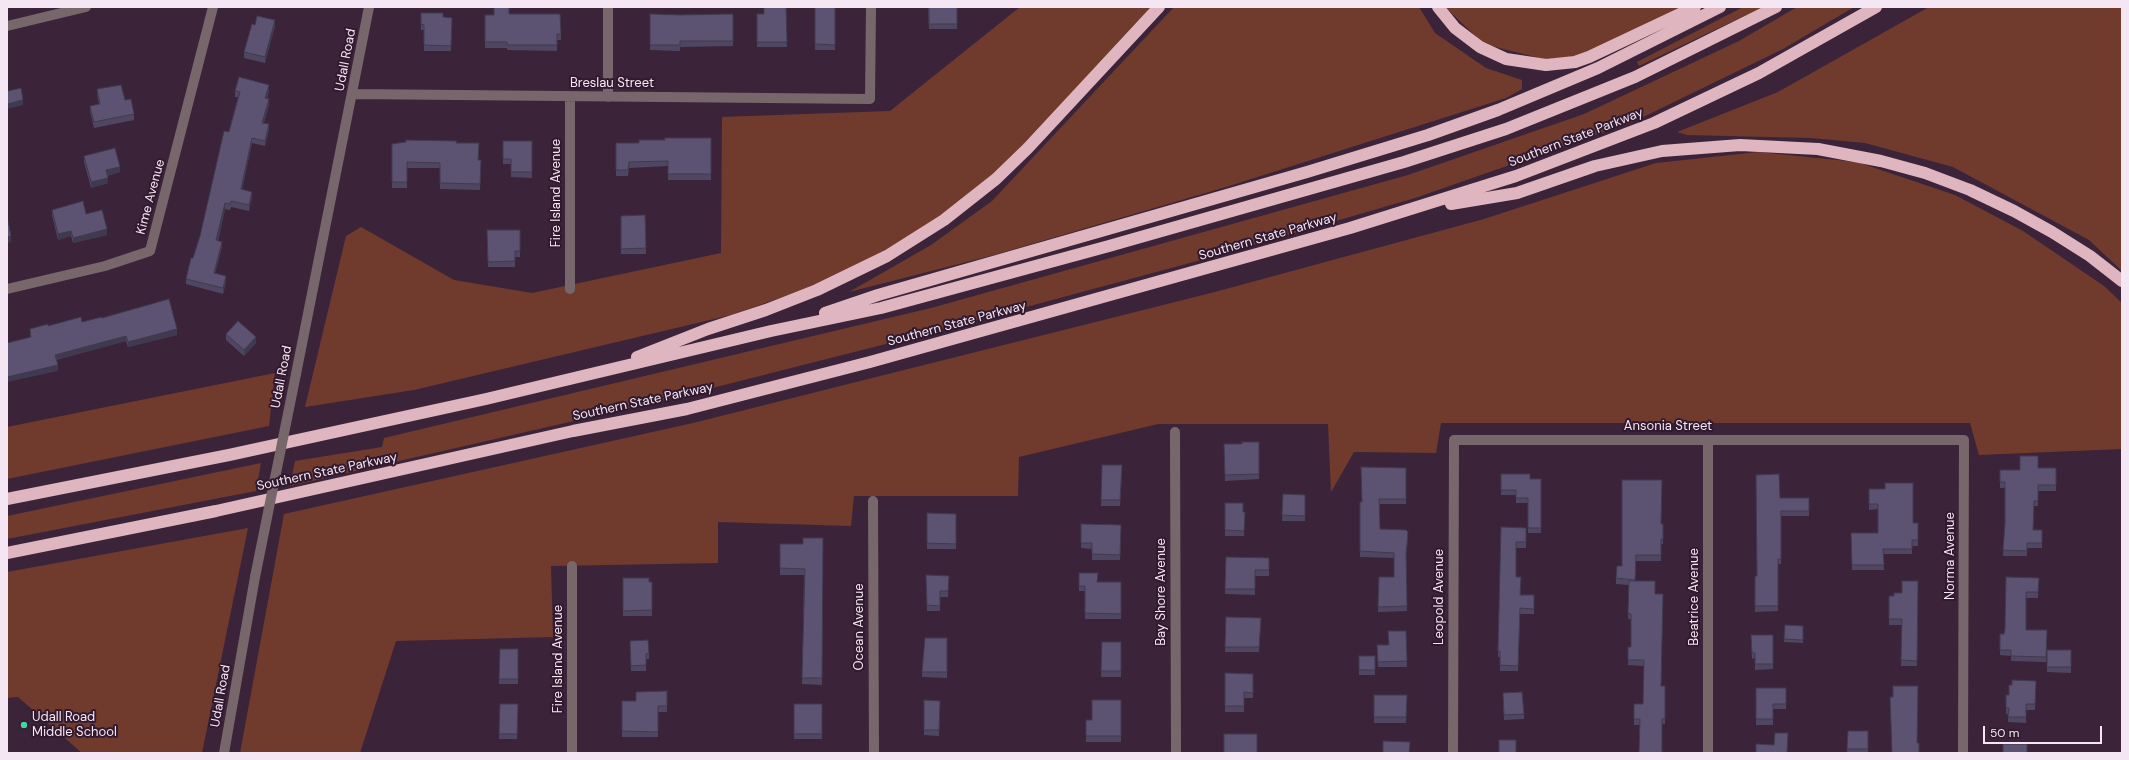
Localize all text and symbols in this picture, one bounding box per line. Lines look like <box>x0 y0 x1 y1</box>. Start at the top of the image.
street label: Udall Road <box>332 27 360 93</box>
street label: Breslau Street <box>570 76 654 92</box>
street label: Southern State Parkway <box>1506 105 1646 171</box>
street label: Fire Island Avenue <box>549 139 565 247</box>
street label: Kime Avenue <box>133 158 169 236</box>
street label: Southern State Parkway <box>1197 210 1339 264</box>
street label: Southern State Parkway <box>886 298 1028 350</box>
street label: Udall Road <box>268 344 296 410</box>
street label: Southern State Parkway <box>571 379 715 425</box>
street label: Ansonia Street <box>1624 419 1712 435</box>
street label: Southern State Parkway <box>255 449 399 495</box>
street label: Norma Avenue <box>1943 512 1959 600</box>
street label: Bay Shore Avenue <box>1154 538 1170 646</box>
street label: Beatrice Avenue <box>1687 548 1703 646</box>
street label: Leopold Avenue <box>1432 549 1448 645</box>
street label: Ocean Avenue <box>852 583 868 671</box>
street label: Fire Island Avenue <box>551 605 567 713</box>
street label: Udall Road <box>208 663 234 729</box>
place label: Udall Road Middle School <box>32 710 117 741</box>
scale bar <box>1985 718 2104 744</box>
marker: Udall Road Middle School <box>19 720 29 730</box>
text: 50 m <box>1990 725 2019 741</box>

